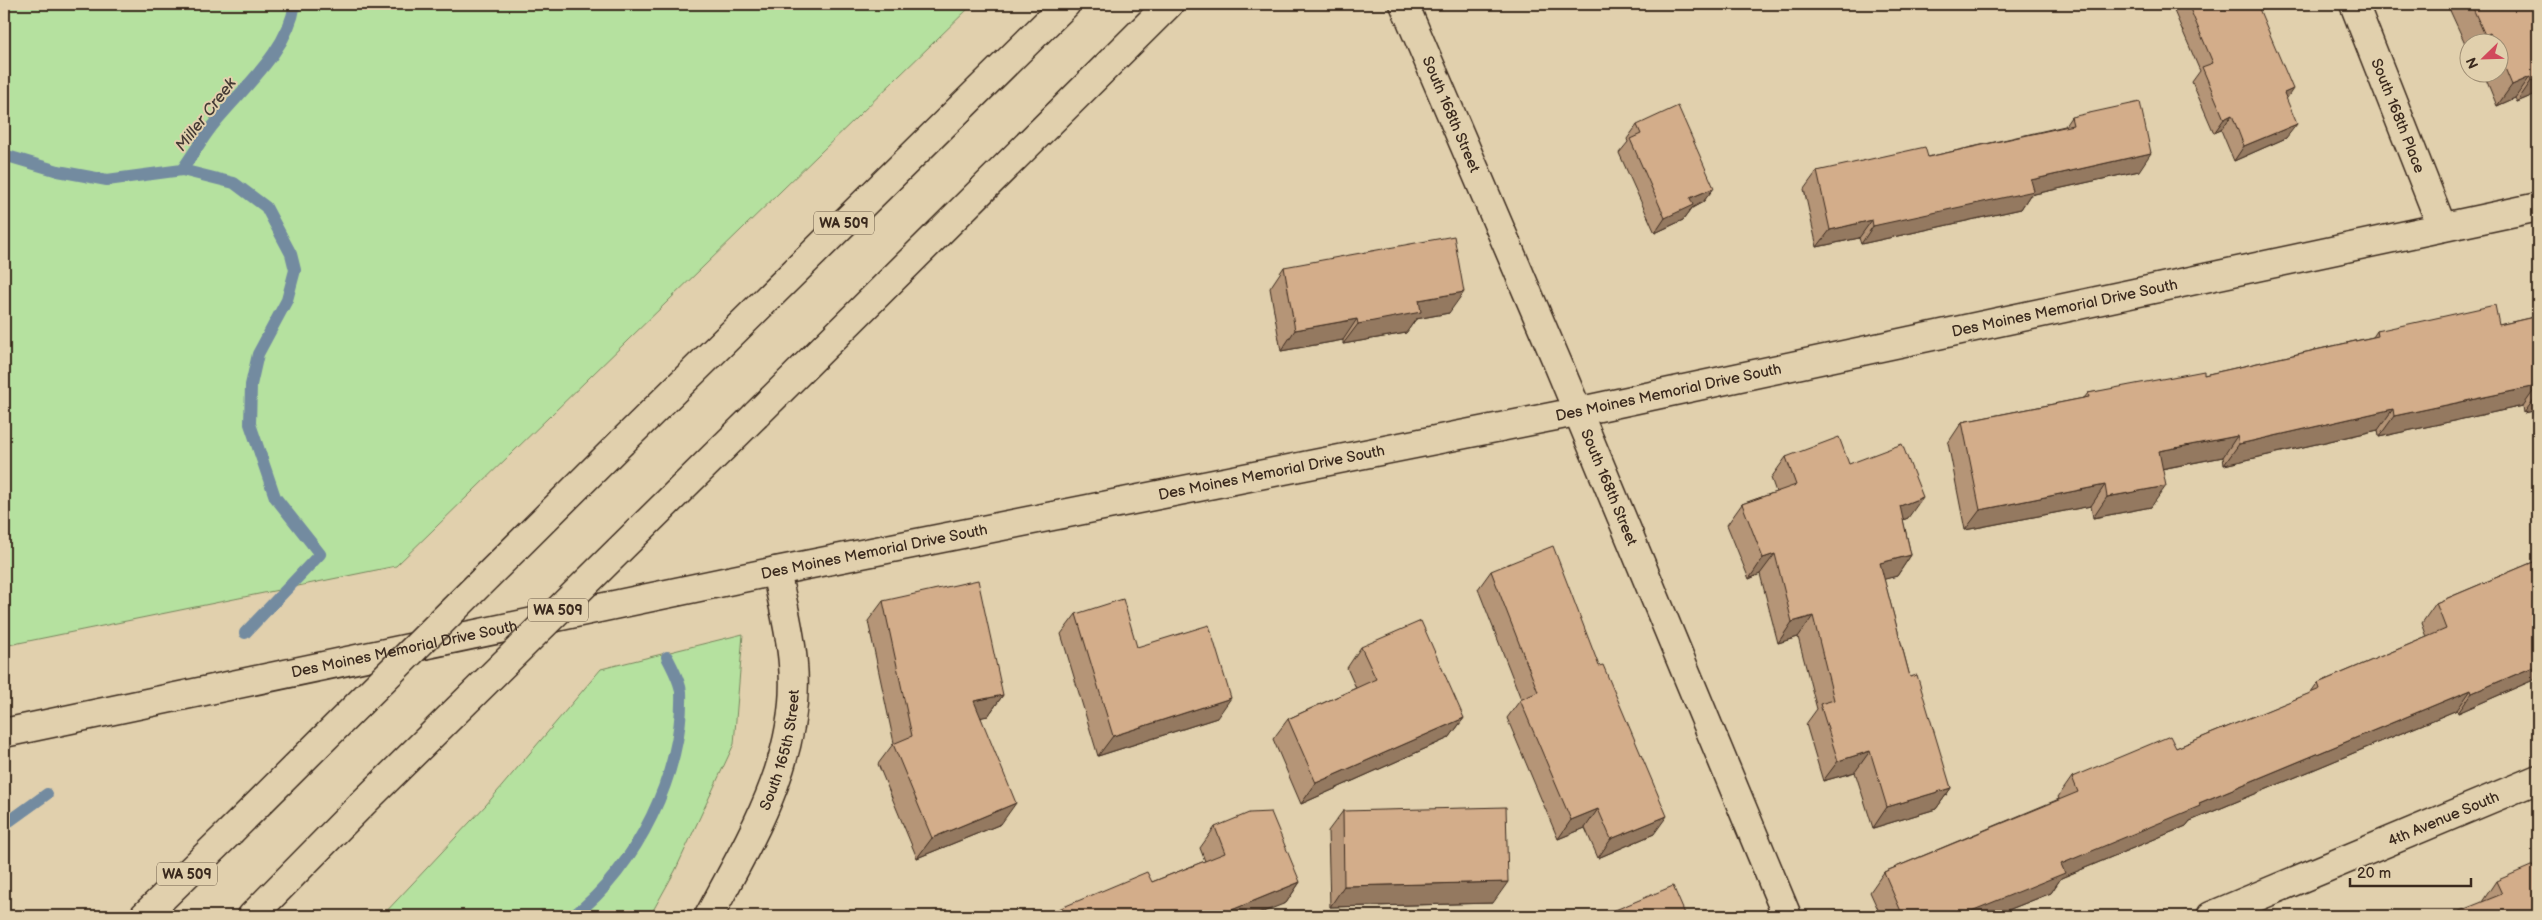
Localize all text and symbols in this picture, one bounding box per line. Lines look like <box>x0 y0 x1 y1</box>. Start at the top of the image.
north arrow <box>2460 32 2510 82</box>
street label: South 168th Street <box>1418 54 1484 176</box>
text: N <box>2463 55 2482 71</box>
street label: South 168th Place <box>2366 56 2429 176</box>
water label: Miller Creek <box>172 74 241 155</box>
road number: WA 509 <box>814 212 874 234</box>
street label: Des Moines Memorial Drive South <box>1950 275 2179 342</box>
street label: Des Moines Memorial Drive South <box>1554 359 1783 426</box>
street label: South 168th Street <box>1576 426 1641 549</box>
street label: Des Moines Memorial Drive South <box>1157 441 1386 505</box>
street label: Des Moines Memorial Drive South <box>759 520 989 584</box>
road number: WA 509 <box>528 598 588 622</box>
street label: Des Moines Memorial Drive South <box>290 617 519 682</box>
street label: South 165th Street <box>756 689 804 813</box>
street label: 4th Avenue South <box>2385 787 2502 851</box>
scale bar <box>2350 855 2471 887</box>
road number: WA 509 <box>157 862 217 886</box>
text: 20 m <box>2357 864 2391 883</box>

